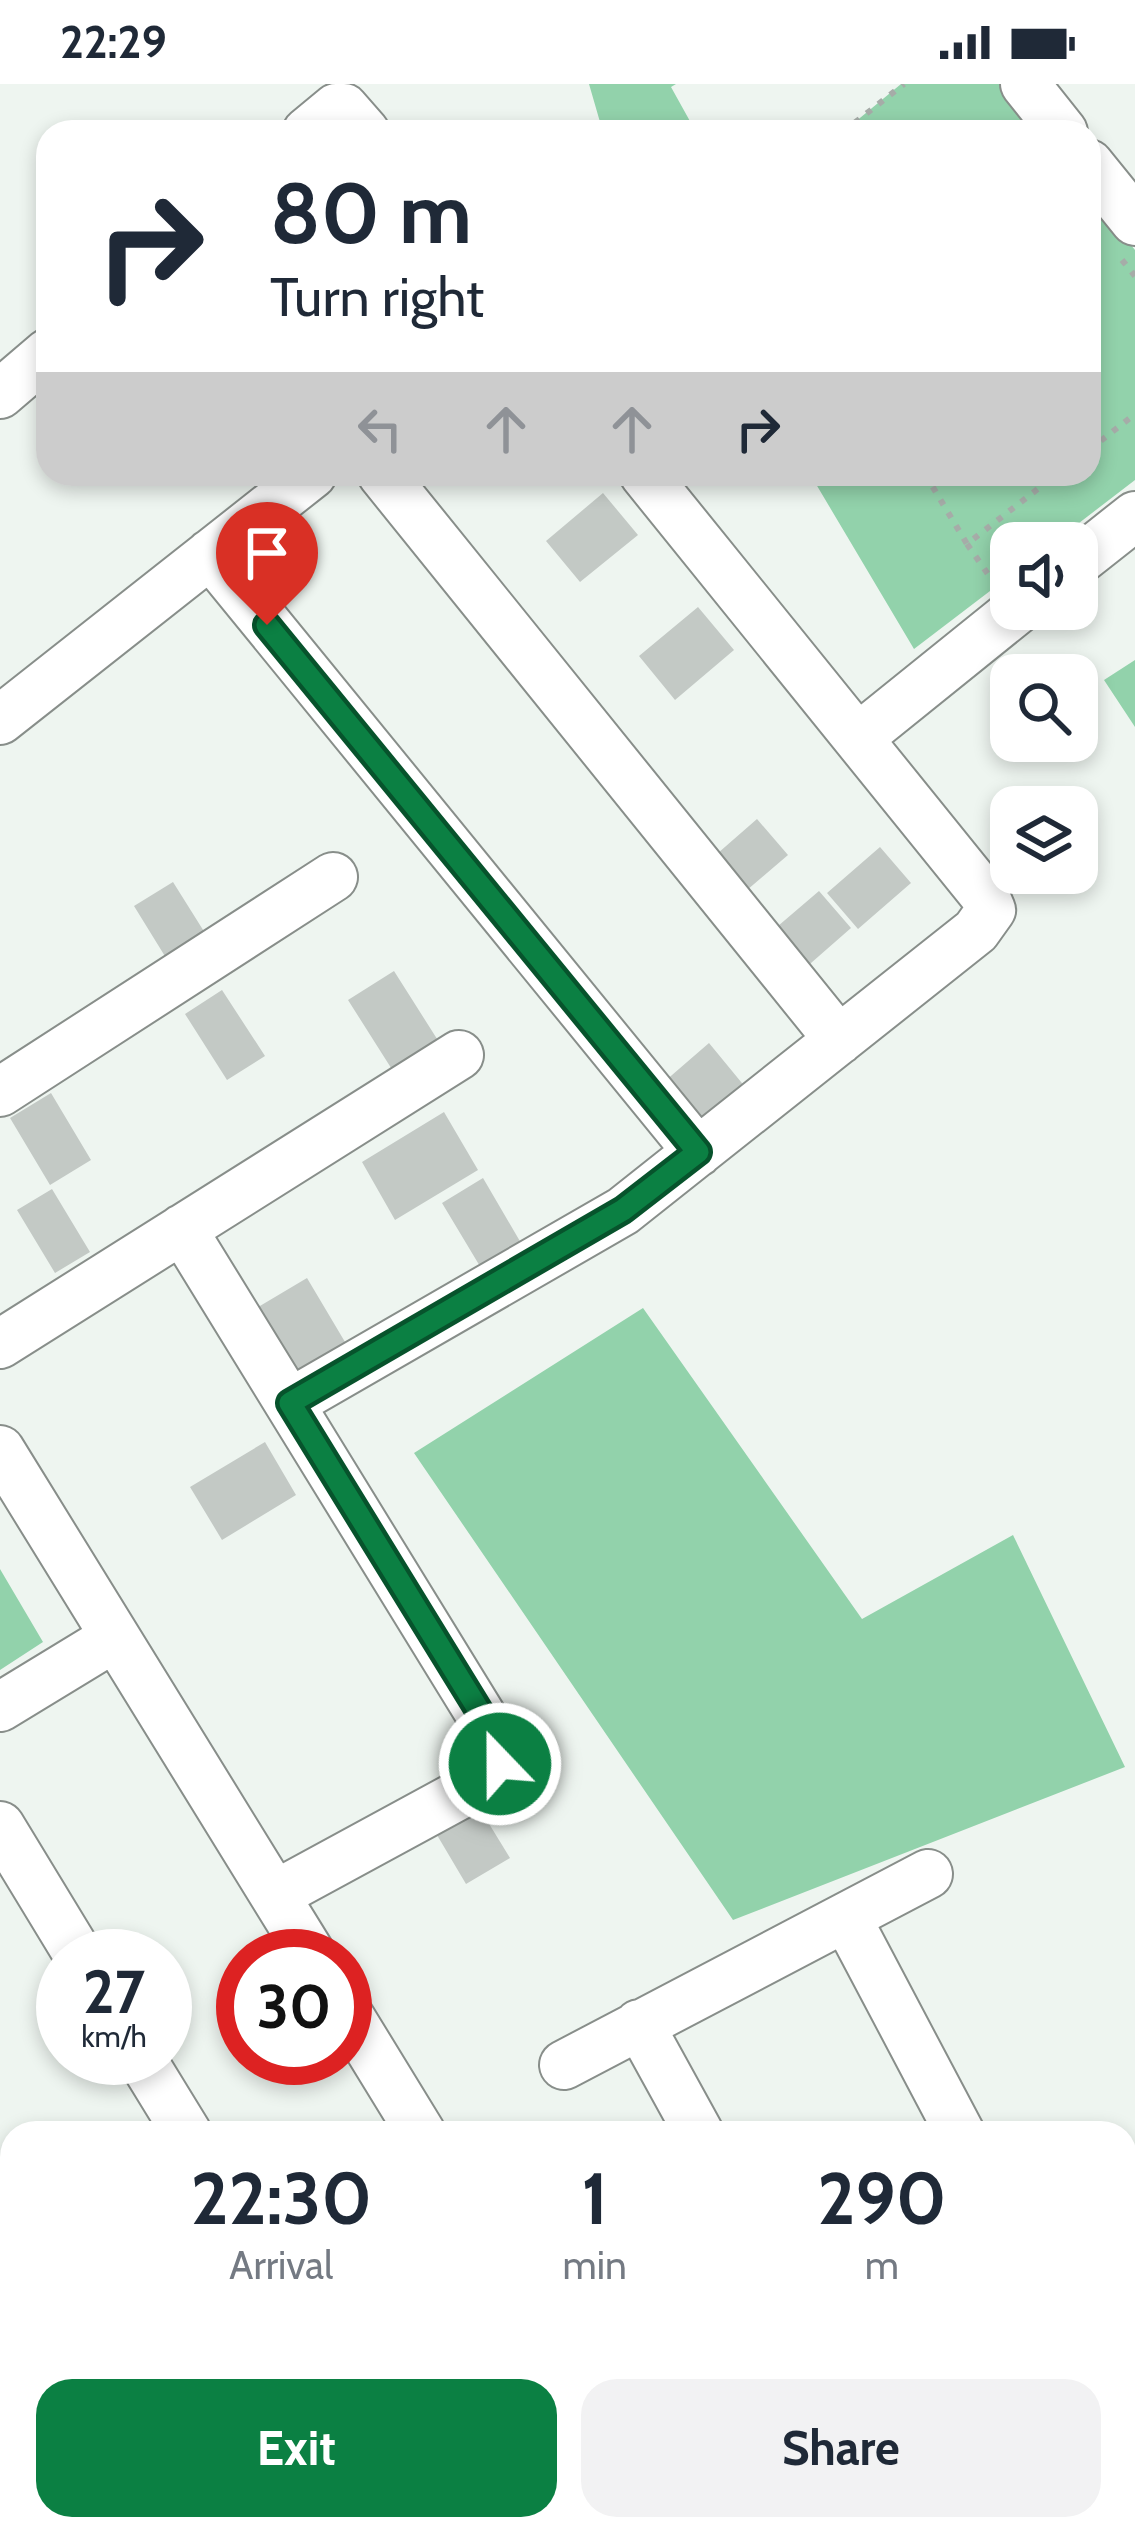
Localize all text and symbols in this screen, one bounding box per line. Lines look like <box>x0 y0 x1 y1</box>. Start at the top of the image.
text: 22:29 <box>60 15 167 69</box>
text: 80 m <box>270 162 472 264</box>
icon: right <box>72 168 228 324</box>
text: Turn right <box>270 264 484 330</box>
icon: left <box>347 396 413 462</box>
icon: ahead <box>473 396 539 462</box>
icon: ahead <box>599 396 665 462</box>
icon: right <box>725 396 791 462</box>
pin <box>216 502 318 625</box>
icon: arrive <box>234 520 300 586</box>
map controls <box>990 522 1098 894</box>
button: sound <box>990 522 1098 630</box>
button: search <box>990 654 1098 762</box>
button: layers <box>990 786 1098 894</box>
position arrow <box>437 1701 563 1827</box>
speed limit sign: 30 <box>216 1929 372 2085</box>
text: 27 <box>83 1955 145 2028</box>
text: km/h <box>81 2018 147 2055</box>
text: 22:30 <box>190 2155 372 2242</box>
text: 1 <box>581 2155 608 2242</box>
text: 290 <box>817 2155 947 2242</box>
text: Arrival <box>229 2241 333 2289</box>
text: min <box>563 2241 627 2289</box>
text: m <box>865 2241 899 2289</box>
button: Exit <box>36 2379 557 2517</box>
button: Share <box>581 2379 1101 2517</box>

